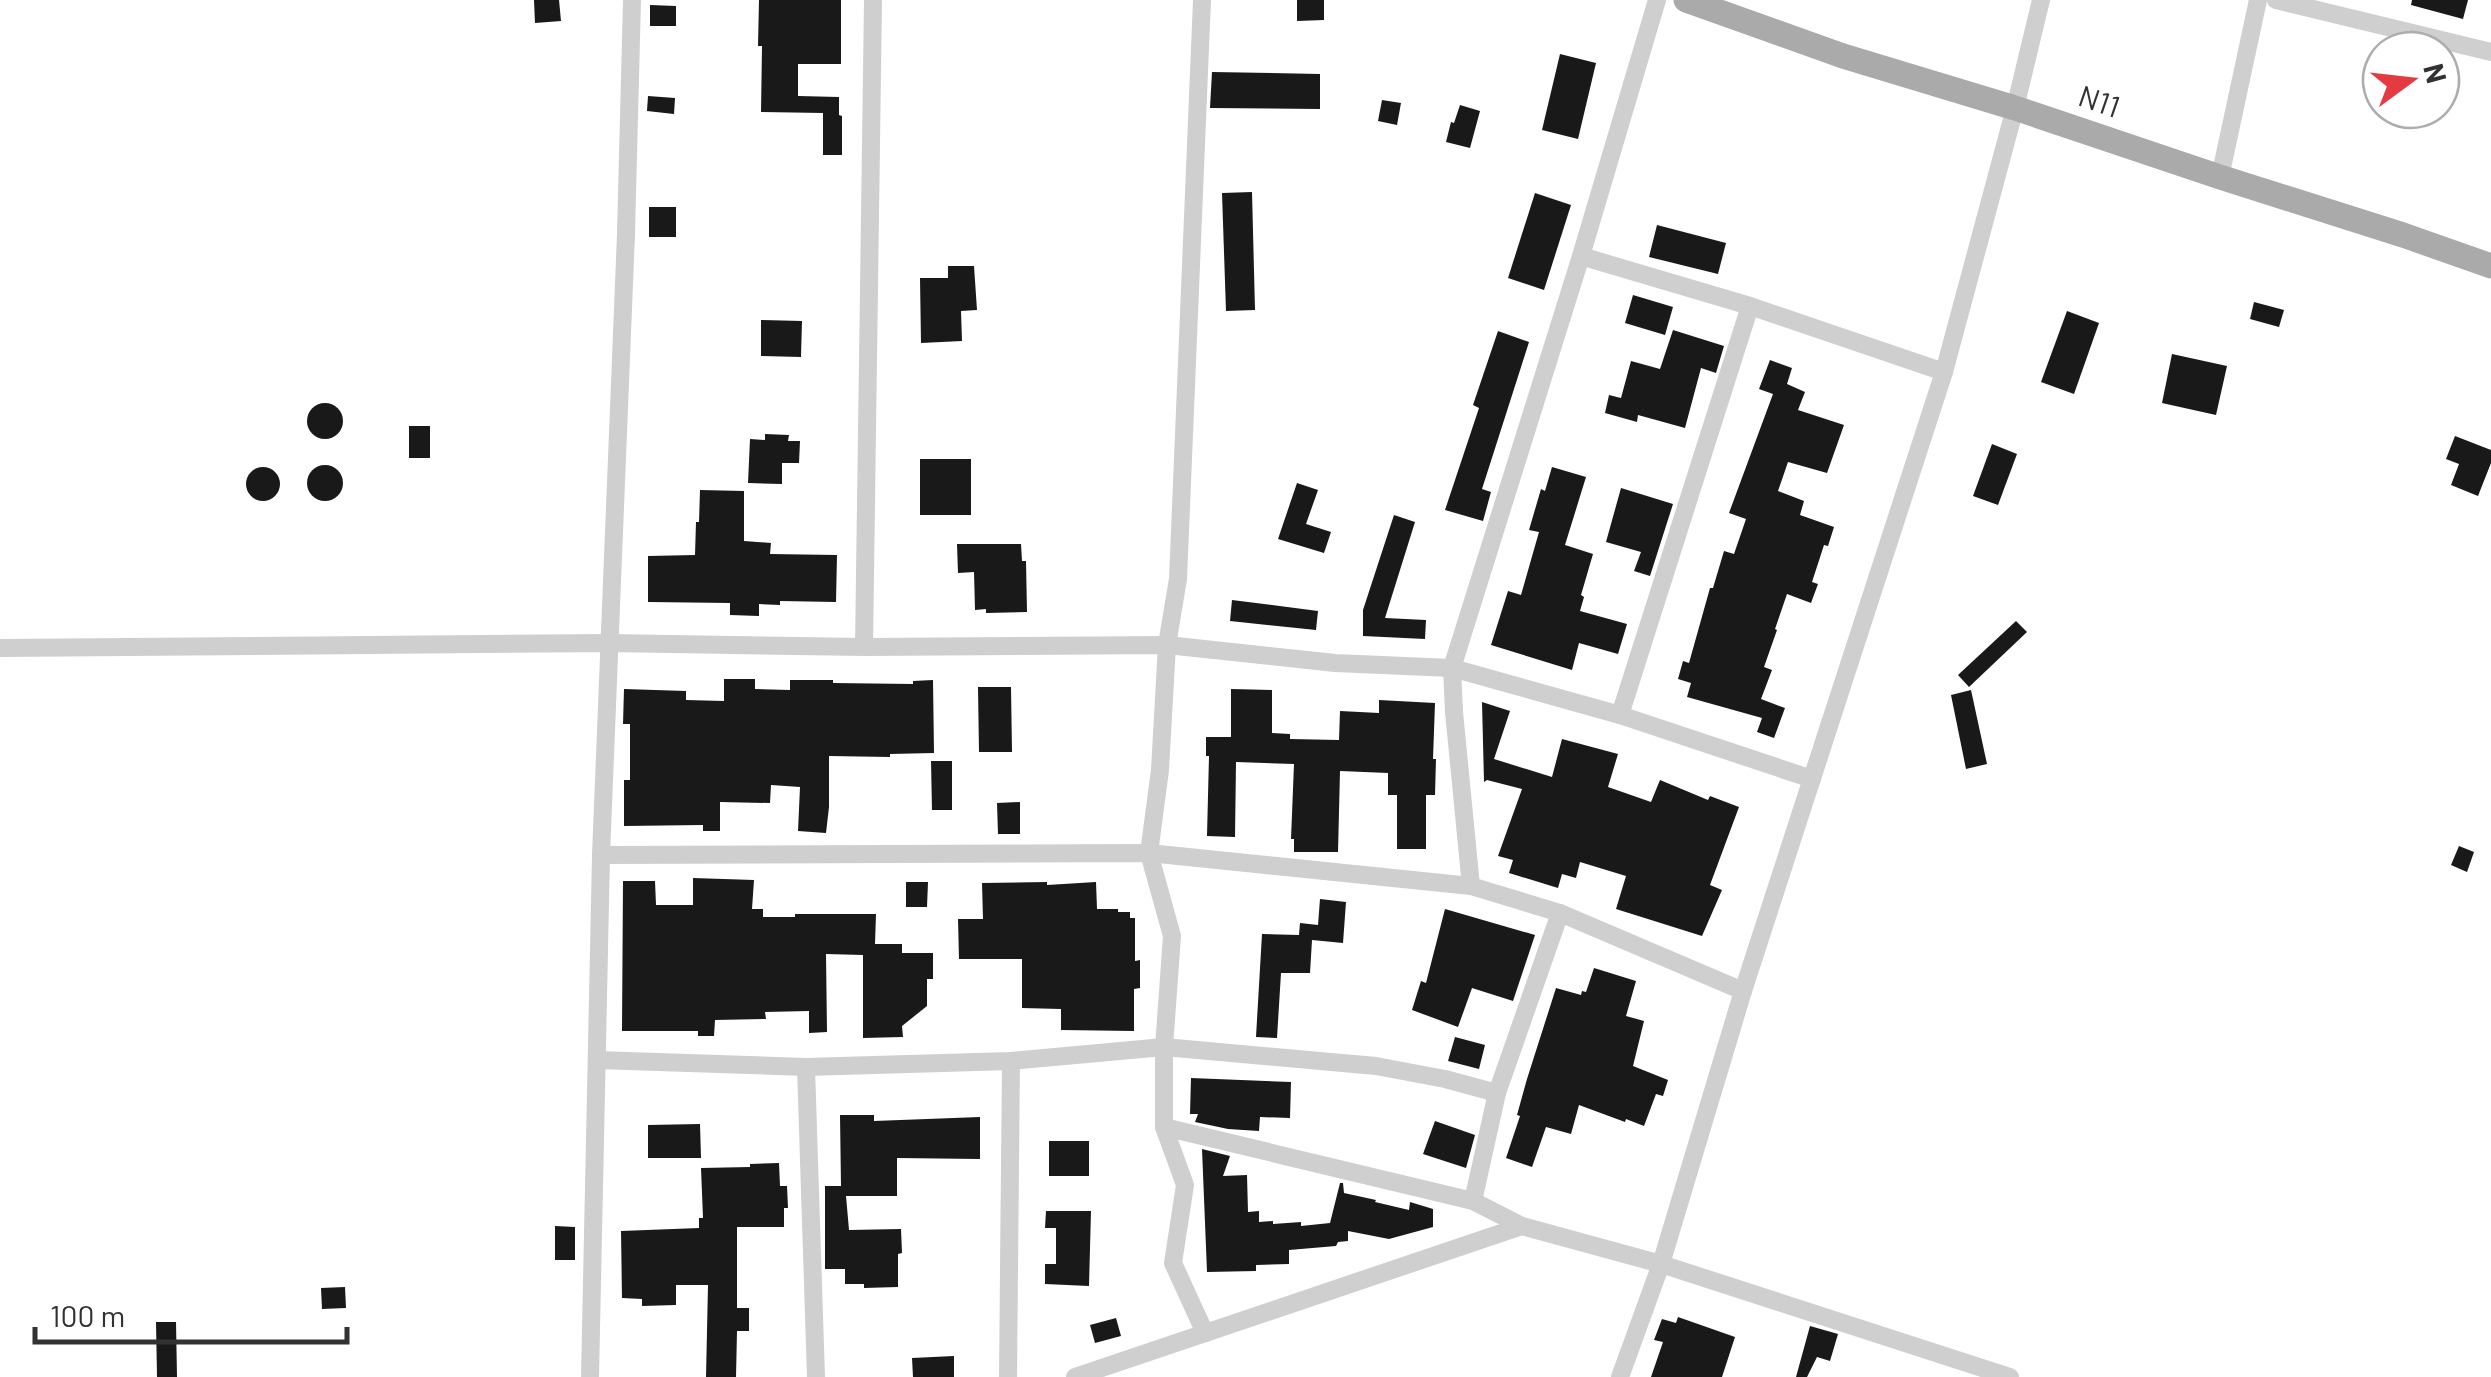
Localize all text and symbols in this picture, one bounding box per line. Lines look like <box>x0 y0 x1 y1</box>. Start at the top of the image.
north arrow <box>2361 30 2461 130</box>
text: N <box>2417 60 2455 87</box>
street label: N11 <box>2074 76 2125 124</box>
scale bar <box>35 1282 348 1344</box>
text: 100 m <box>50 1297 125 1333</box>

